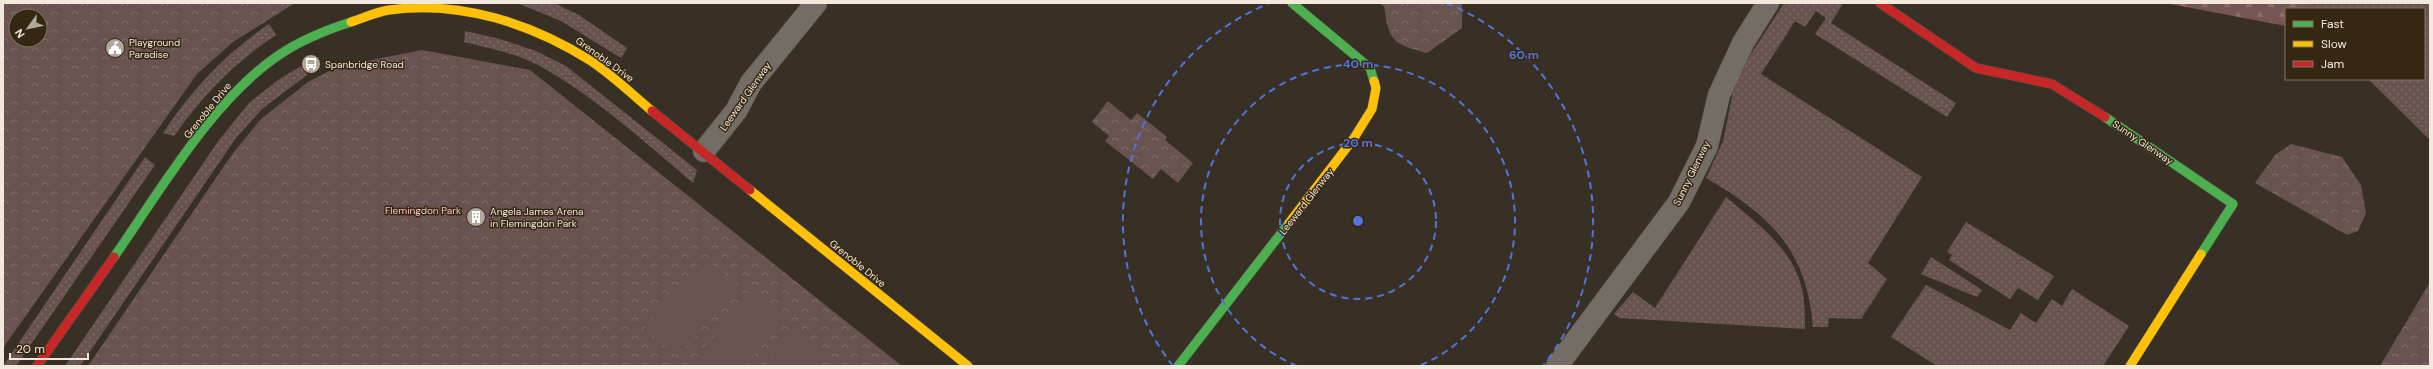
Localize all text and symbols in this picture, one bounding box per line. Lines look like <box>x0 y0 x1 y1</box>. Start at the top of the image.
north arrow <box>8 8 48 48</box>
legend <box>2285 8 2425 80</box>
text: Fast <box>2321 16 2344 32</box>
text: N <box>12 26 28 41</box>
street label: Grenoble Drive <box>573 34 637 85</box>
place label: Playground Paradise <box>129 36 180 61</box>
text: Slow <box>2321 36 2347 52</box>
public building icon: Playground Paradise <box>104 37 126 59</box>
text: 60 m <box>1509 47 1539 63</box>
bus stop icon: Spanbridge Road <box>300 53 322 75</box>
text: 40 m <box>1343 56 1373 72</box>
text: Jam <box>2321 56 2344 72</box>
place label: Spanbridge Road <box>325 58 404 71</box>
street label: Leeward Glenway <box>717 59 774 133</box>
street label: Grenoble Drive <box>181 79 234 141</box>
street label: Sunny Glenway <box>2110 117 2176 168</box>
text: 20 m <box>1343 135 1373 151</box>
street label: Sunny Glenway <box>1670 138 1713 208</box>
street label: Leeward Glenway <box>1276 165 1337 237</box>
park label: Flemingdon Park <box>385 204 461 217</box>
place label: Angela James Arena in Flemingdon Park <box>490 205 584 230</box>
building icon: Angela James Arena in Flemingdon Park <box>465 206 487 228</box>
centre of rings <box>1351 214 1365 228</box>
street label: Grenoble Drive <box>827 237 889 290</box>
scale bar <box>10 335 88 361</box>
text: 20 m <box>16 341 45 357</box>

